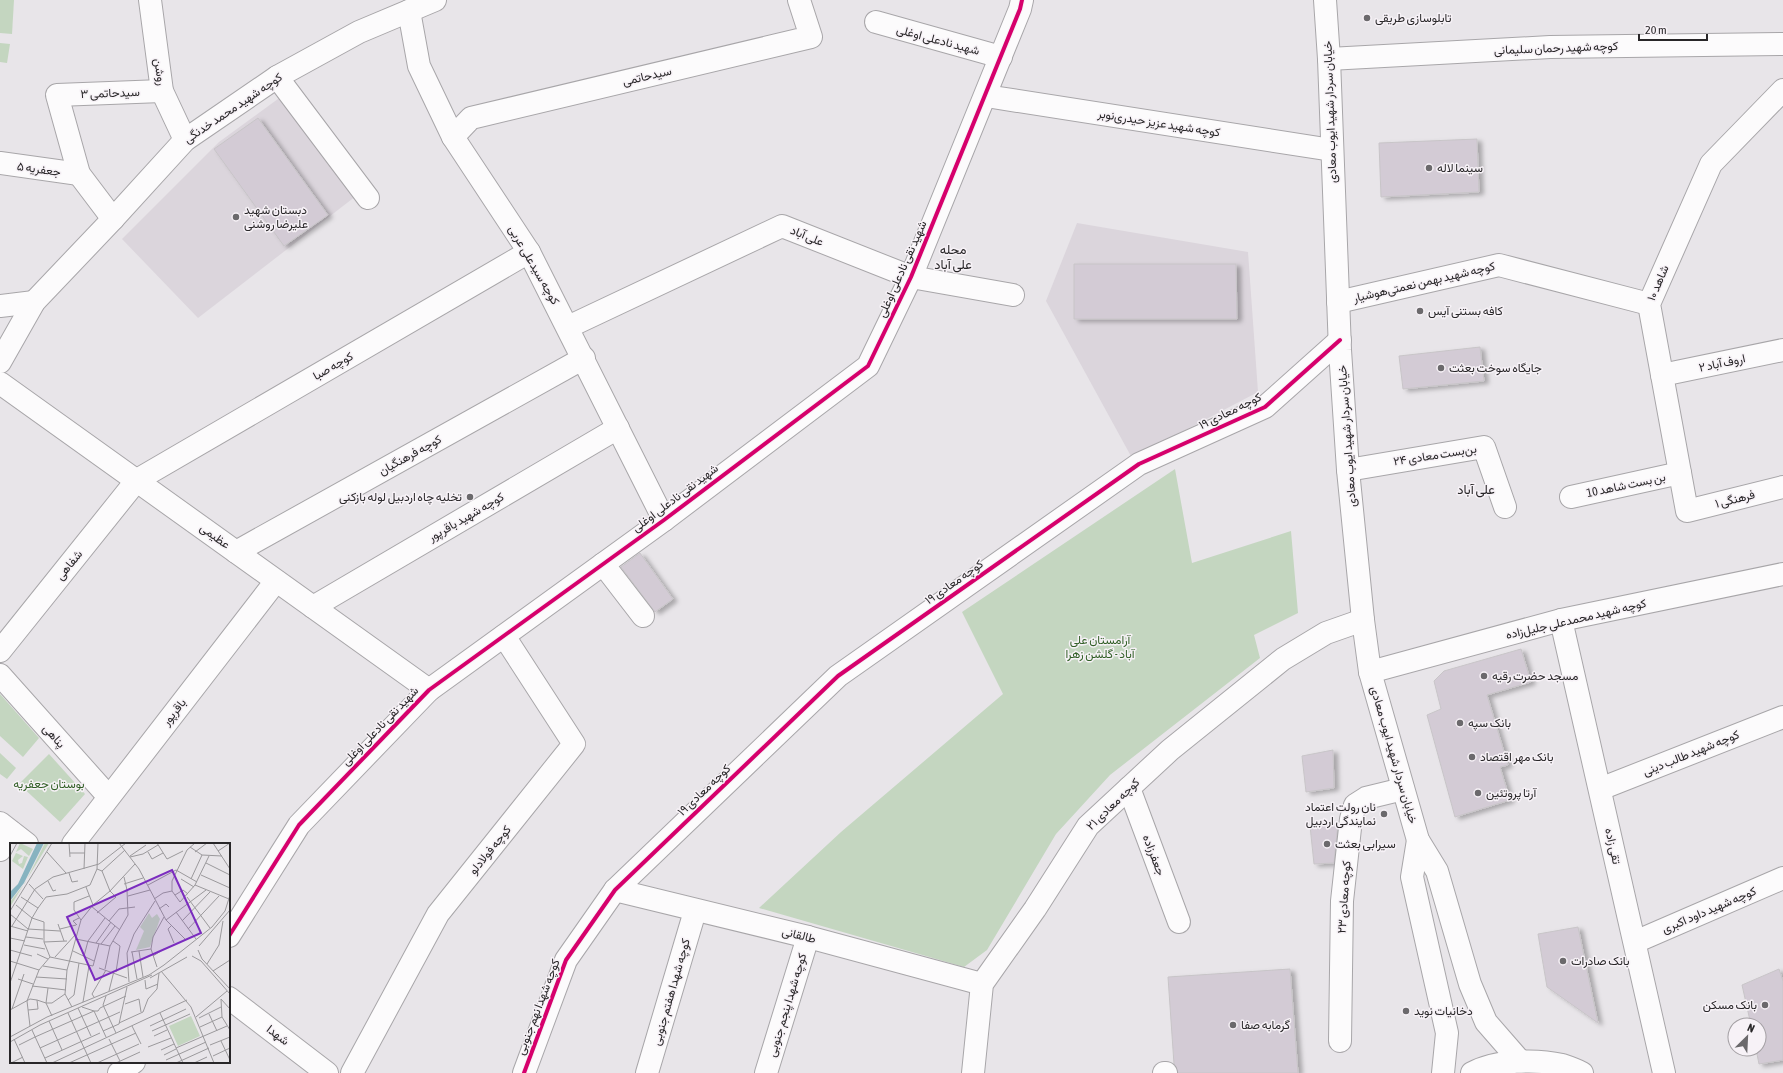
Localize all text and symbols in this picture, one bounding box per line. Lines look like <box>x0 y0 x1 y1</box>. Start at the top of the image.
place label: تابلوسازی طریقی <box>1375 11 1452 26</box>
marker: تابلوسازی طریقی <box>1362 13 1372 23</box>
scale bar <box>1639 16 1707 42</box>
street label: شهید نادعلی اوغلی <box>895 22 981 59</box>
text: 20 m <box>1645 23 1667 37</box>
street label: کوچه شهید رحمان سلیمانی <box>1494 39 1618 58</box>
street label: خیابان سردار شهید ایوب معادی <box>1321 41 1340 183</box>
street label: روشن <box>150 57 169 87</box>
street label: سیدحاتمی <box>621 64 673 89</box>
street label: کوچه شهید محمد خدنگی <box>181 70 285 147</box>
street label: سیدحاتمی ۳ <box>80 85 140 102</box>
street label: کوچه شهید عزیز حیدری‌نوبر <box>1096 106 1221 141</box>
street label: جعفریه ۵ <box>16 159 62 180</box>
place label: سینما لاله <box>1437 161 1483 175</box>
marker: سینما لاله <box>1424 163 1434 173</box>
place label: دبستان شهید علیرضا روشنی <box>244 203 308 232</box>
marker: دبستان شهید علیرضا روشنی <box>231 212 241 222</box>
street label: شهید نقی نادعلی اوغلی <box>874 218 931 320</box>
street label: کوچه سیدعلی عربی <box>505 223 562 308</box>
street label: علی آباد <box>788 223 826 250</box>
district label: محله علی آباد <box>934 242 972 273</box>
street label: کوچه شهید بهمن نعمتی‌هوشیار <box>1351 259 1496 306</box>
street label: شاهد ۱۰ <box>1644 263 1672 303</box>
place label: کافه بستنی آیس <box>1428 304 1503 319</box>
marker: کافه بستنی آیس <box>1415 306 1425 316</box>
street label: کوچه صبا <box>310 349 356 384</box>
street label: اروف آباد ۲ <box>1697 351 1747 376</box>
place label: جایگاه سوخت بعثت <box>1449 361 1542 376</box>
marker: جایگاه سوخت بعثت <box>1436 363 1446 373</box>
street label: خیابان سردار شهید ایوب معادی <box>1335 364 1360 508</box>
street label: کوچه معادی ۱۹ <box>1196 390 1264 433</box>
street label: کوچه فرهنگیان <box>376 432 444 479</box>
street label: بن‌بست معادی ۲۴ <box>1392 442 1478 469</box>
street label: شهید نقی نادعلی اوغلی <box>629 461 722 536</box>
street label: بن بست شاهد 10 <box>1585 470 1667 501</box>
district label: علی آباد <box>1457 482 1495 498</box>
street label: فرهنگی ۱ <box>1714 487 1757 512</box>
place label: تخلیه چاه اردبیل لوله بازکنی <box>339 490 462 505</box>
street label: کوچه شهید باقرپور <box>425 490 507 546</box>
marker: تخلیه چاه اردبیل لوله بازکنی <box>465 492 475 502</box>
street label: عظیمی <box>197 520 233 552</box>
street label: شفاهی <box>53 547 86 584</box>
street label: کوچه معادی ۱۹ <box>922 557 986 608</box>
street label: کوچه شهید محمدعلی جلیل‌زاده <box>1504 596 1648 643</box>
park label: آرامستان علی آباد - گلشن زهرا <box>1065 633 1136 662</box>
place label: مسجد حضرت رقیه <box>1492 669 1578 684</box>
marker: مسجد حضرت رقیه <box>1479 671 1489 681</box>
street label: شهید نقی نادعلی اوغلی <box>339 684 422 769</box>
street label: خیابان سردار شهید ایوب معادی <box>1367 685 1420 826</box>
street label: باقرپور <box>158 696 190 730</box>
place label: بانک سپه <box>1468 716 1511 731</box>
marker: بانک سپه <box>1455 718 1465 728</box>
street label: پناهی <box>39 721 68 752</box>
street label: کوچه شهید طالب دینی <box>1641 727 1742 780</box>
place label: بانک مهر اقتصاد <box>1480 750 1553 765</box>
marker: بانک مهر اقتصاد <box>1467 752 1477 762</box>
street label: کوچه معادی ۱۹ <box>675 761 734 819</box>
street label: کوچه معادی ۲۱ <box>1083 775 1143 834</box>
park label: بوستان جعفریه <box>13 777 85 792</box>
place label: آرتا پروتئین <box>1486 786 1537 801</box>
marker: آرتا پروتئین <box>1473 788 1483 798</box>
place label: نان رولت اعتماد نمایندگی اردبیل <box>1305 800 1376 829</box>
marker: نان رولت اعتماد نمایندگی اردبیل <box>1379 809 1389 819</box>
street label: کوچه فولادلو <box>466 823 515 878</box>
street label: تقی زاده <box>1601 827 1624 866</box>
street label: جعفرزاده <box>1139 833 1168 878</box>
place label: سیرابی بعثت <box>1335 837 1396 852</box>
marker: سیرابی بعثت <box>1322 839 1332 849</box>
inset map <box>10 843 230 1063</box>
street label: کوچه معادی ۲۳ <box>1334 860 1355 934</box>
street label: کوچه شهید داود اکبری <box>1660 884 1759 937</box>
street label: طالقانی <box>780 924 818 947</box>
street label: کوچه شهدا هفتم جنوبی <box>649 937 694 1047</box>
street label: کوچه شهدا پنجم جنوبی <box>765 951 810 1059</box>
place label: بانک صادرات <box>1571 954 1630 969</box>
marker: بانک صادرات <box>1558 956 1568 966</box>
street label: کوچه شهدا نهم جنوبی <box>513 957 564 1057</box>
place label: بانک مسکن <box>1703 998 1757 1013</box>
marker: بانک مسکن <box>1760 1000 1770 1010</box>
place label: دخانیات نوید <box>1414 1004 1473 1019</box>
marker: دخانیات نوید <box>1401 1006 1411 1016</box>
north arrow <box>1727 1017 1767 1057</box>
place label: گرمابه صفا <box>1241 1018 1290 1033</box>
marker: گرمابه صفا <box>1228 1020 1238 1030</box>
text: N <box>1746 1021 1756 1035</box>
street label: شهدا <box>263 1022 292 1049</box>

